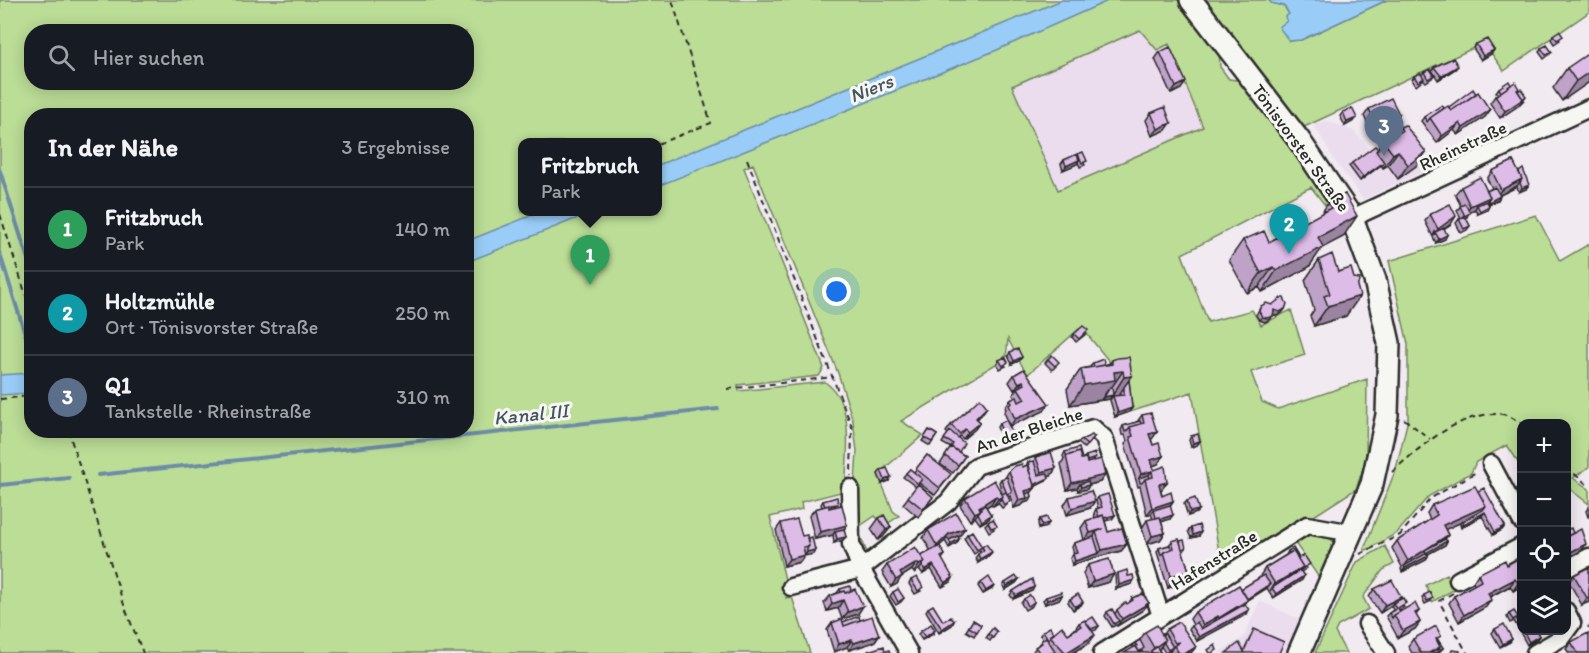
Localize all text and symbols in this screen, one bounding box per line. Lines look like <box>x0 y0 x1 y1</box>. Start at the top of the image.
search box <box>24 24 474 90</box>
icon: search <box>45 41 78 74</box>
text: Hier suchen <box>93 44 204 71</box>
water label: Niers <box>846 68 897 108</box>
street label: Tönisvorster Straße <box>1247 80 1355 216</box>
pin: 3 <box>1364 106 1404 156</box>
street label: Rheinstraße <box>1416 116 1510 176</box>
text: In der Nähe <box>48 131 178 163</box>
text: 3 Ergebnisse <box>342 135 450 159</box>
popup <box>518 138 662 216</box>
text: Fritzbruch <box>541 152 639 179</box>
text: Park <box>541 179 580 203</box>
text: Fritzbruch <box>105 204 203 231</box>
pin: 2 <box>1270 204 1308 254</box>
text: 1 <box>63 217 72 241</box>
text: 140 m <box>395 217 450 241</box>
text: Park <box>105 231 144 255</box>
pin: 1 <box>570 236 610 285</box>
your location <box>822 277 851 306</box>
text: Holtzmühle <box>105 288 215 315</box>
text: 2 <box>62 301 73 325</box>
text: 250 m <box>395 301 450 325</box>
text: Ort · Tönisvorster Straße <box>105 315 318 339</box>
text: Q1 <box>105 372 131 399</box>
text: 3 <box>62 385 73 409</box>
text: 310 m <box>396 385 450 409</box>
water label: Kanal III <box>493 398 572 430</box>
text: Tankstelle · Rheinstraße <box>105 399 311 423</box>
street label: An der Bleiche <box>973 402 1085 458</box>
map controls <box>1517 419 1571 635</box>
button: + <box>1517 419 1571 473</box>
button: − <box>1517 473 1571 527</box>
street label: Hafenstraße <box>1167 525 1261 595</box>
button: locate <box>1517 527 1571 581</box>
button: layers <box>1517 581 1571 635</box>

